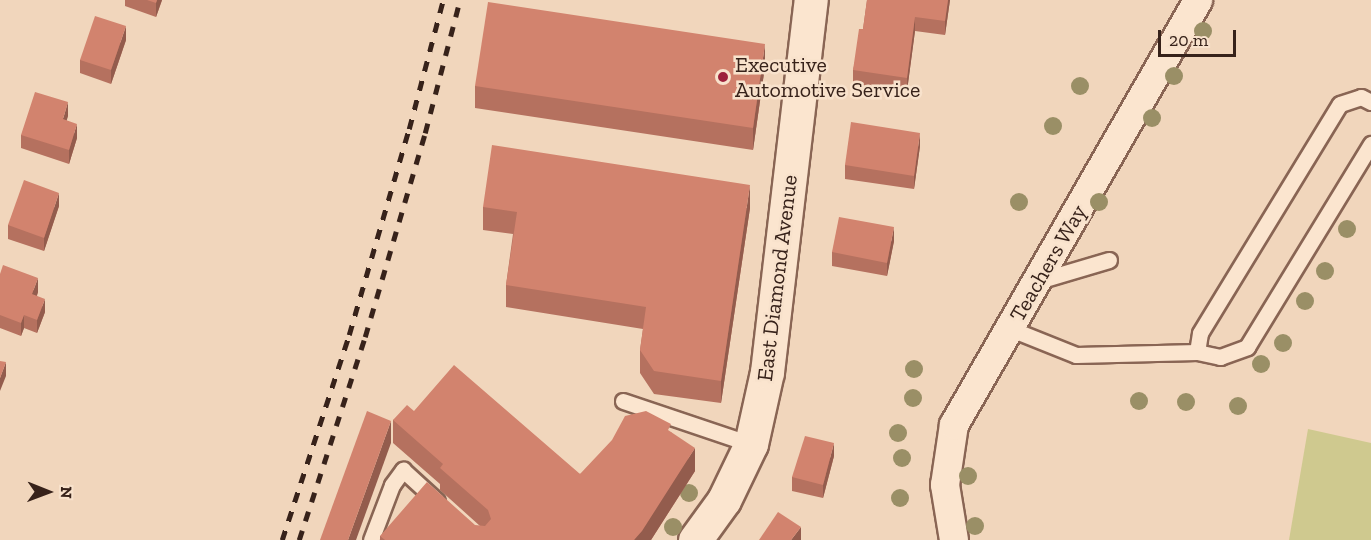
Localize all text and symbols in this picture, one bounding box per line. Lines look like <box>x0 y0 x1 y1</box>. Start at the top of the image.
scale bar <box>1161 18 1239 56</box>
text: 20 m <box>1169 29 1208 51</box>
place label: Executive Automotive Service <box>735 51 920 102</box>
marker: Executive Automotive Service <box>716 70 730 84</box>
street label: East Diamond Avenue <box>751 173 803 383</box>
street label: Teachers Way <box>1004 200 1092 326</box>
north arrow <box>18 462 78 522</box>
text: N <box>57 486 76 499</box>

